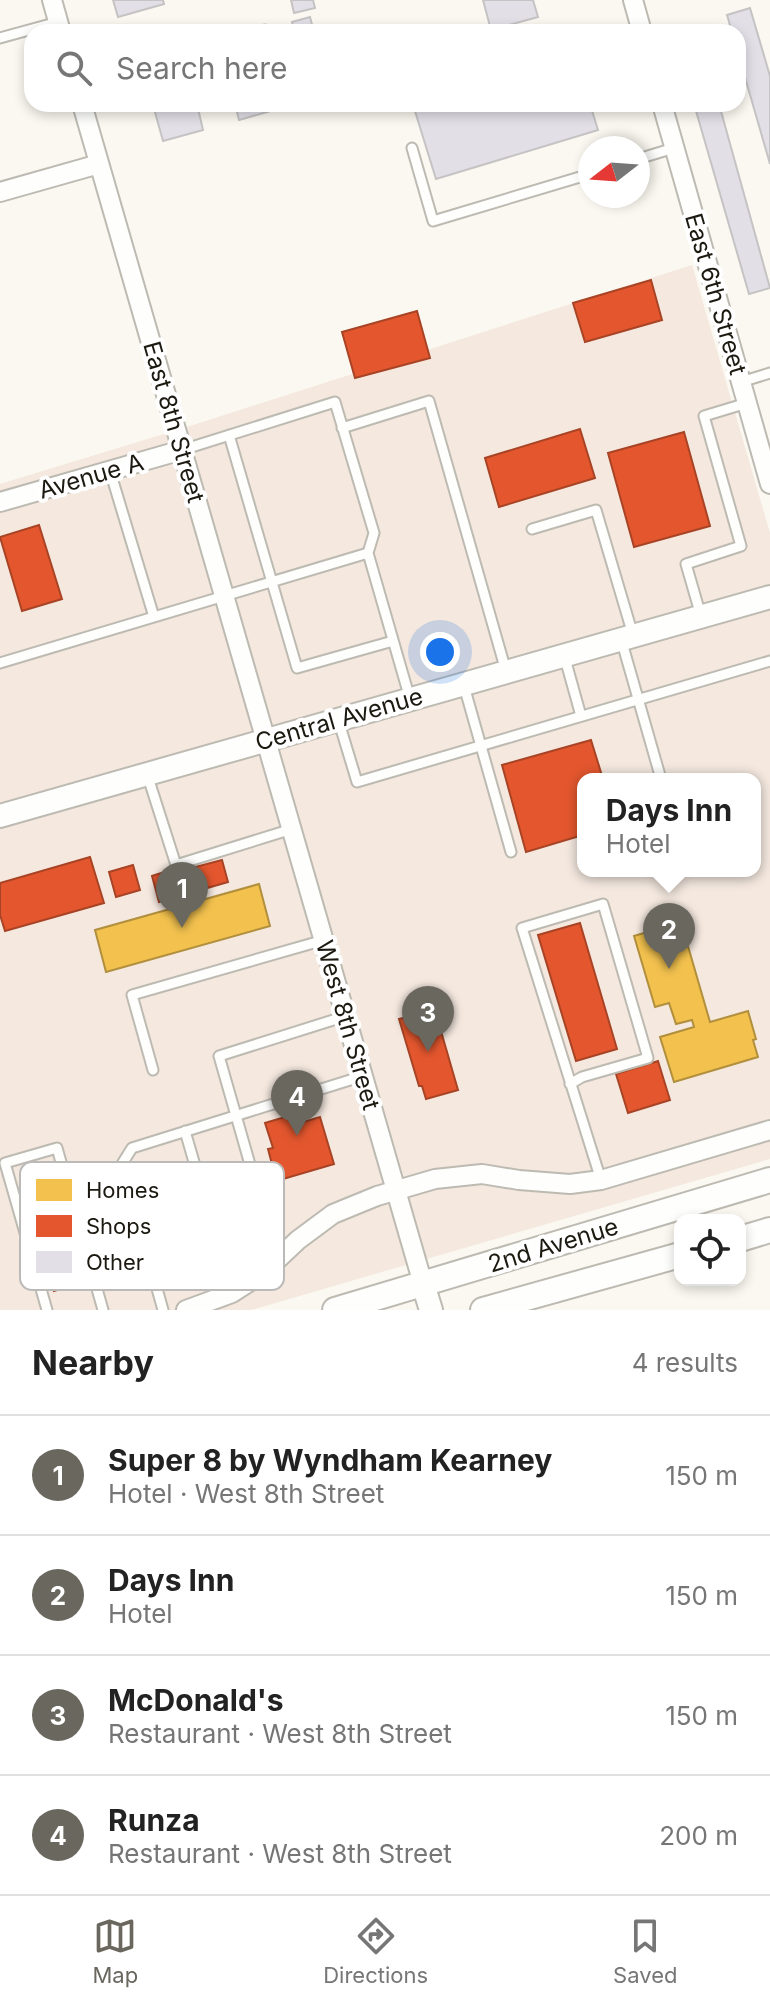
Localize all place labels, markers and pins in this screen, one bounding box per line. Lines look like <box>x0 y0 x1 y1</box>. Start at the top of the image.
pin: 1 <box>156 862 208 928</box>
pin: 2 <box>643 903 695 969</box>
pin: 3 <box>402 986 454 1052</box>
pin: 4 <box>271 1070 323 1136</box>

